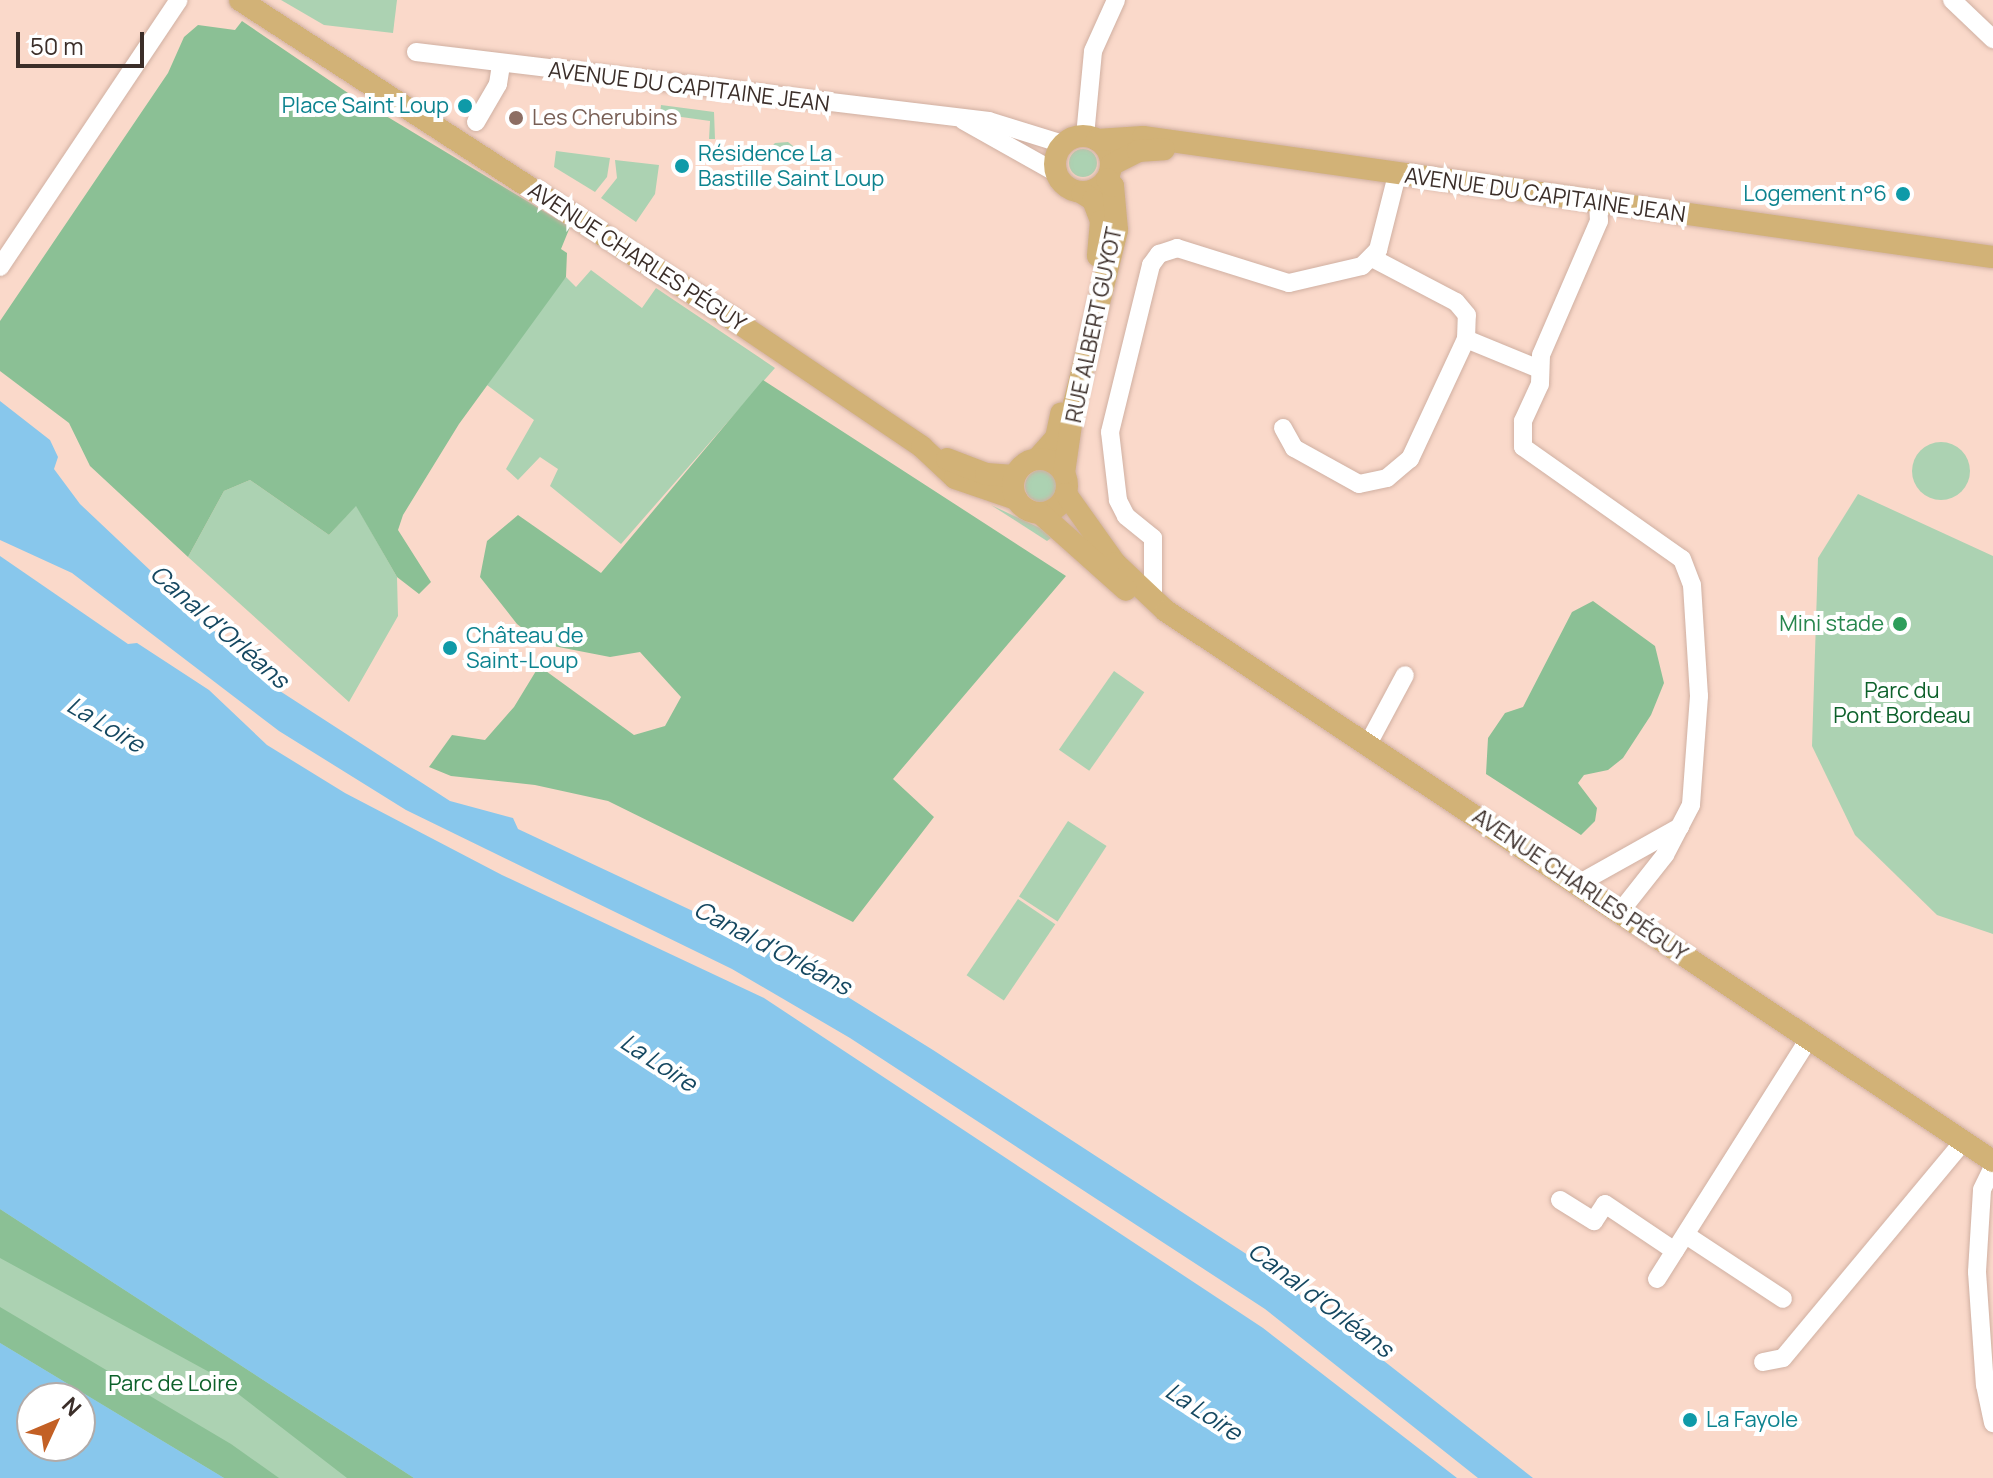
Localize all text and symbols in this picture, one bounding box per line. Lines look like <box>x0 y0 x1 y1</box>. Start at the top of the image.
scale bar <box>20 16 148 66</box>
text: 50 m <box>30 29 84 62</box>
street label: AVENUE DU CAPITAINE JEAN <box>547 57 831 117</box>
place label: Place Saint Loup <box>282 93 449 119</box>
marker: Place Saint Loup <box>456 97 474 115</box>
place label: Les Cherubins <box>532 105 677 131</box>
marker: Les Cherubins <box>507 109 525 127</box>
place label: Résidence La Bastille Saint Loup <box>698 140 884 192</box>
marker: Résidence La Bastille Saint Loup <box>673 157 691 175</box>
street label: AVENUE DU CAPITAINE JEAN <box>1403 162 1687 228</box>
street label: AVENUE CHARLES PÉGUY <box>523 177 751 337</box>
place label: Logement n°6 <box>1743 181 1887 207</box>
marker: Logement n°6 <box>1894 185 1912 203</box>
street label: RUE ALBERT GUYOT <box>1060 225 1128 425</box>
water label: Canal d'Orléans <box>145 558 295 694</box>
place label: Mini stade <box>1779 611 1884 637</box>
marker: Mini stade <box>1891 615 1909 633</box>
place label: Château de Saint-Loup <box>466 622 584 674</box>
marker: Château de Saint-Loup <box>441 639 459 657</box>
park label: Parc du Pont Bordeau <box>1833 677 1971 728</box>
water label: La Loire <box>62 690 150 758</box>
street label: AVENUE CHARLES PÉGUY <box>1467 803 1693 967</box>
water label: Canal d'Orléans <box>690 894 856 1000</box>
water label: La Loire <box>616 1027 702 1097</box>
water label: Canal d'Orléans <box>1243 1235 1399 1363</box>
park label: Parc de Loire <box>108 1371 238 1397</box>
water label: La Loire <box>1161 1376 1247 1446</box>
north arrow <box>16 1382 96 1462</box>
text: N <box>56 1391 88 1423</box>
place label: La Fayole <box>1706 1407 1798 1433</box>
marker: La Fayole <box>1681 1411 1699 1429</box>

